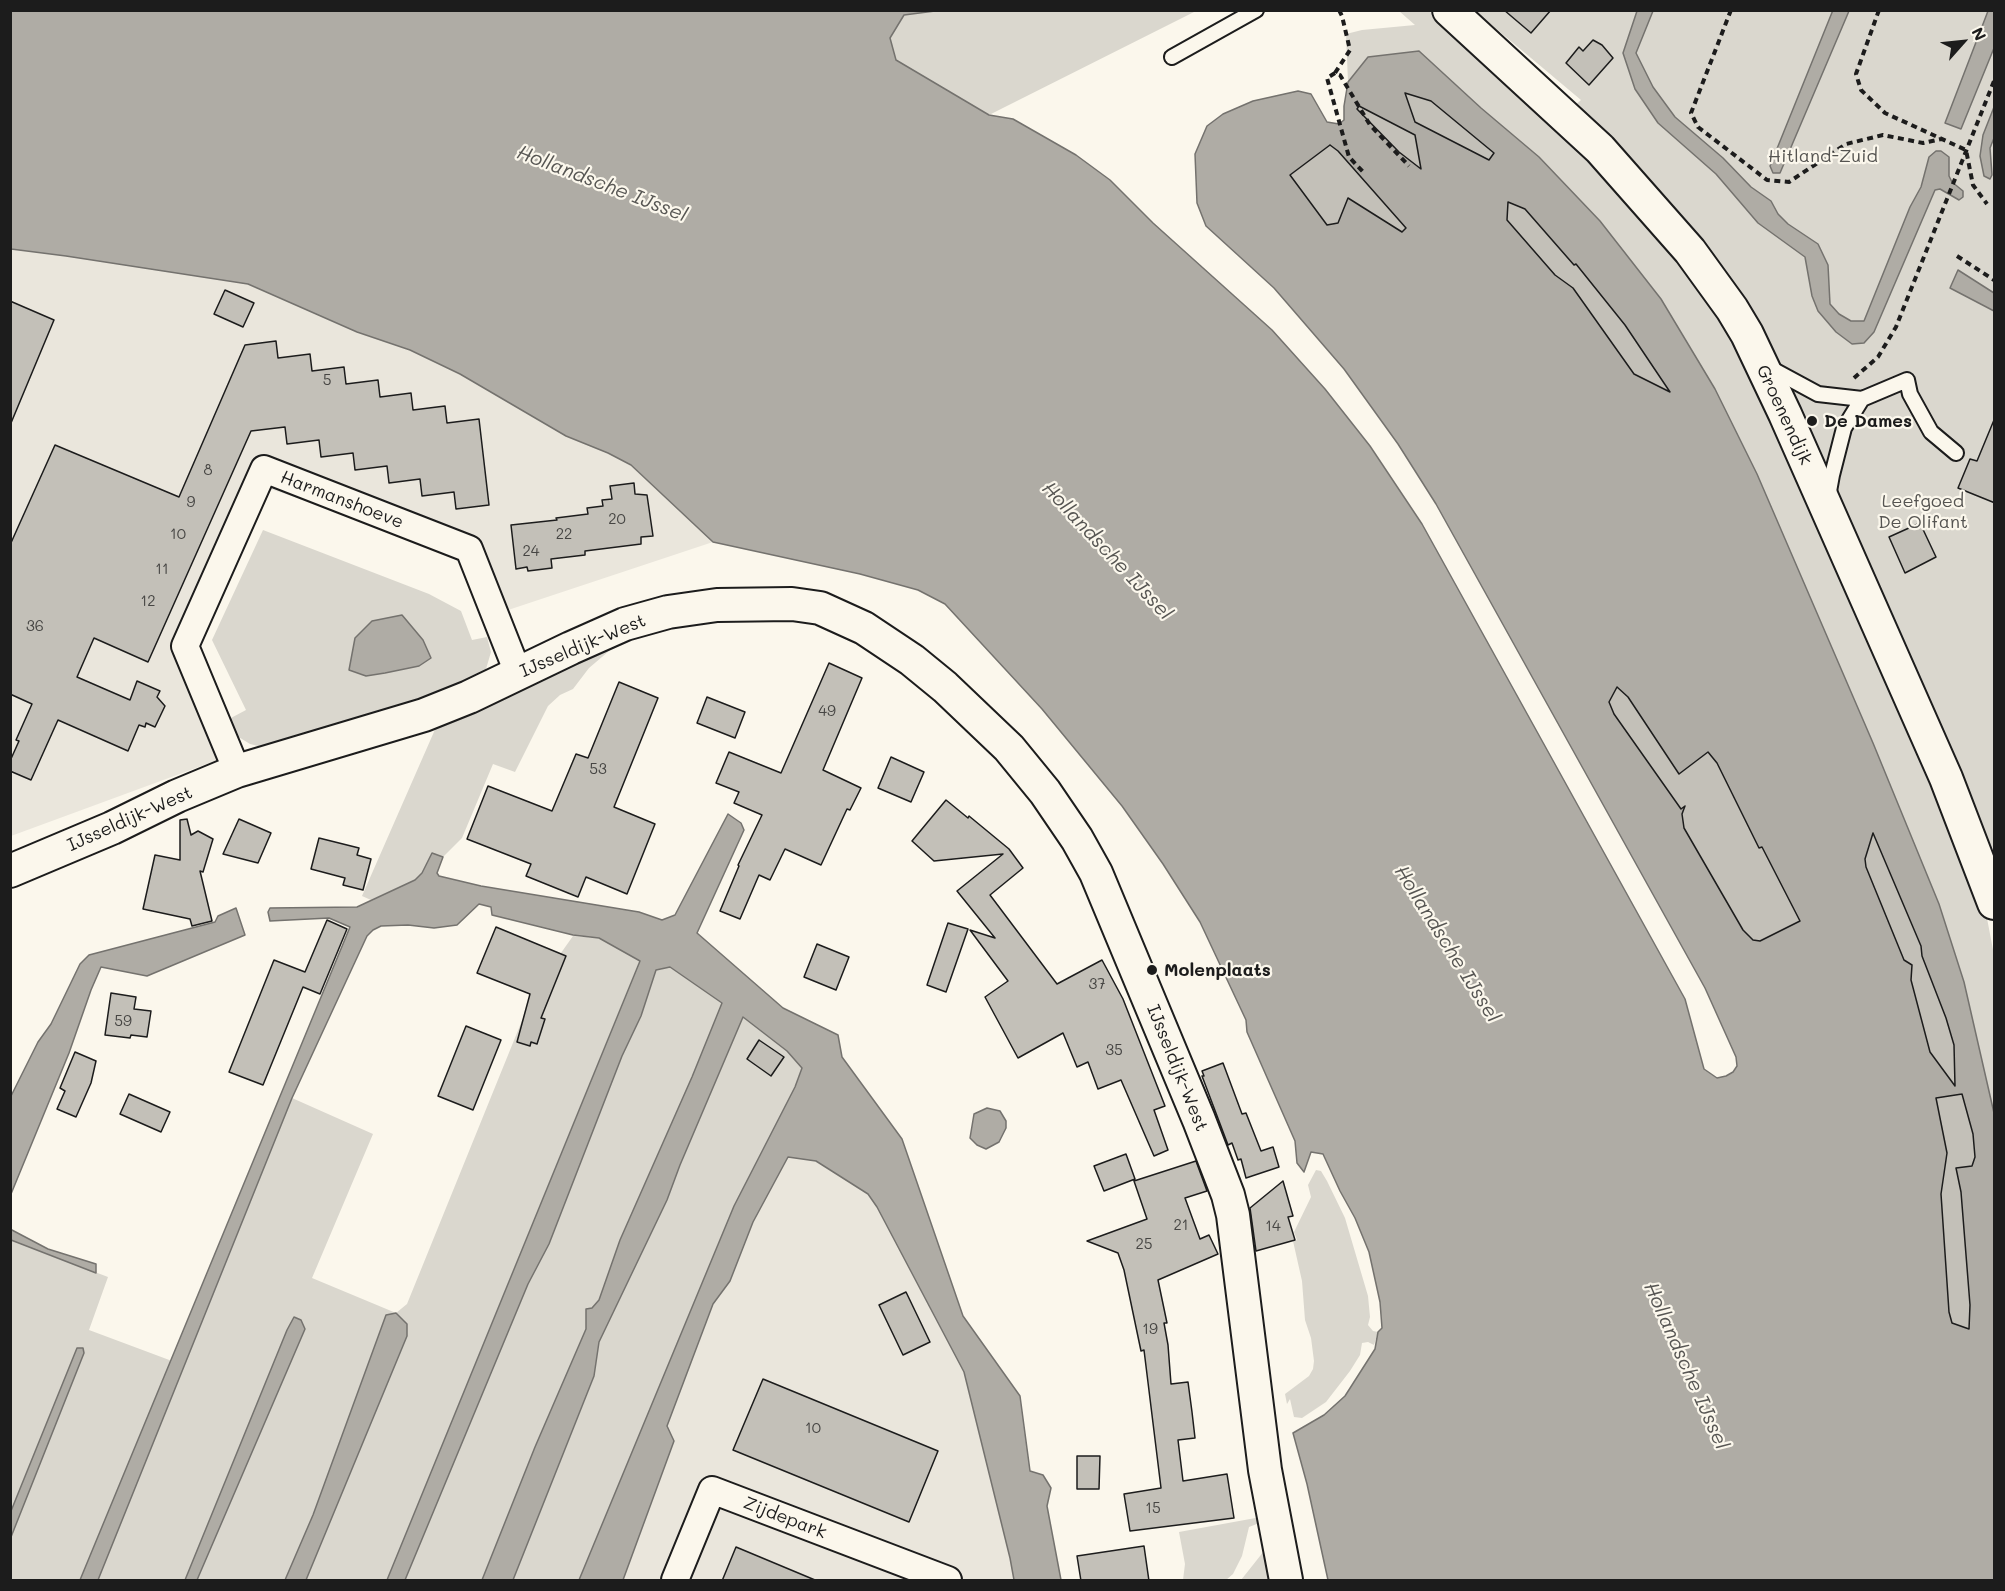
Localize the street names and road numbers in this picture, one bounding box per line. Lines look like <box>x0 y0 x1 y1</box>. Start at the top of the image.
street label: Groenendijk <box>1751 362 1817 468</box>
street label: Harmanshoeve <box>277 467 407 533</box>
street label: IJsseldijk-West <box>517 610 649 682</box>
street label: IJsseldijk-West <box>64 782 196 856</box>
street label: IJsseldijk-West <box>1142 1002 1212 1134</box>
street label: Zijdepark <box>740 1492 830 1544</box>

